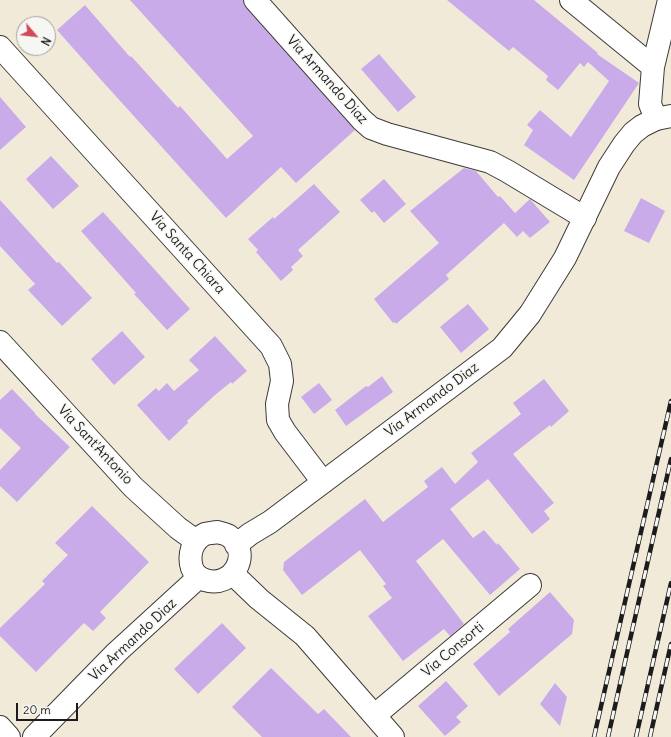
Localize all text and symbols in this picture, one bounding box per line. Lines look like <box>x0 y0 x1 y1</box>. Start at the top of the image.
north arrow <box>16 16 56 56</box>
street label: Via Armando Diaz <box>283 32 371 128</box>
text: N <box>38 35 54 48</box>
street label: Via Santa Chiara <box>146 208 228 298</box>
street label: Via Armando Diaz <box>382 359 482 441</box>
street label: Via Sant'Antonio <box>54 402 136 488</box>
street label: Via Armando Diaz <box>86 595 180 685</box>
street label: Via Consorti <box>418 619 488 681</box>
scale bar <box>18 695 80 721</box>
text: 20 m <box>23 702 51 717</box>

